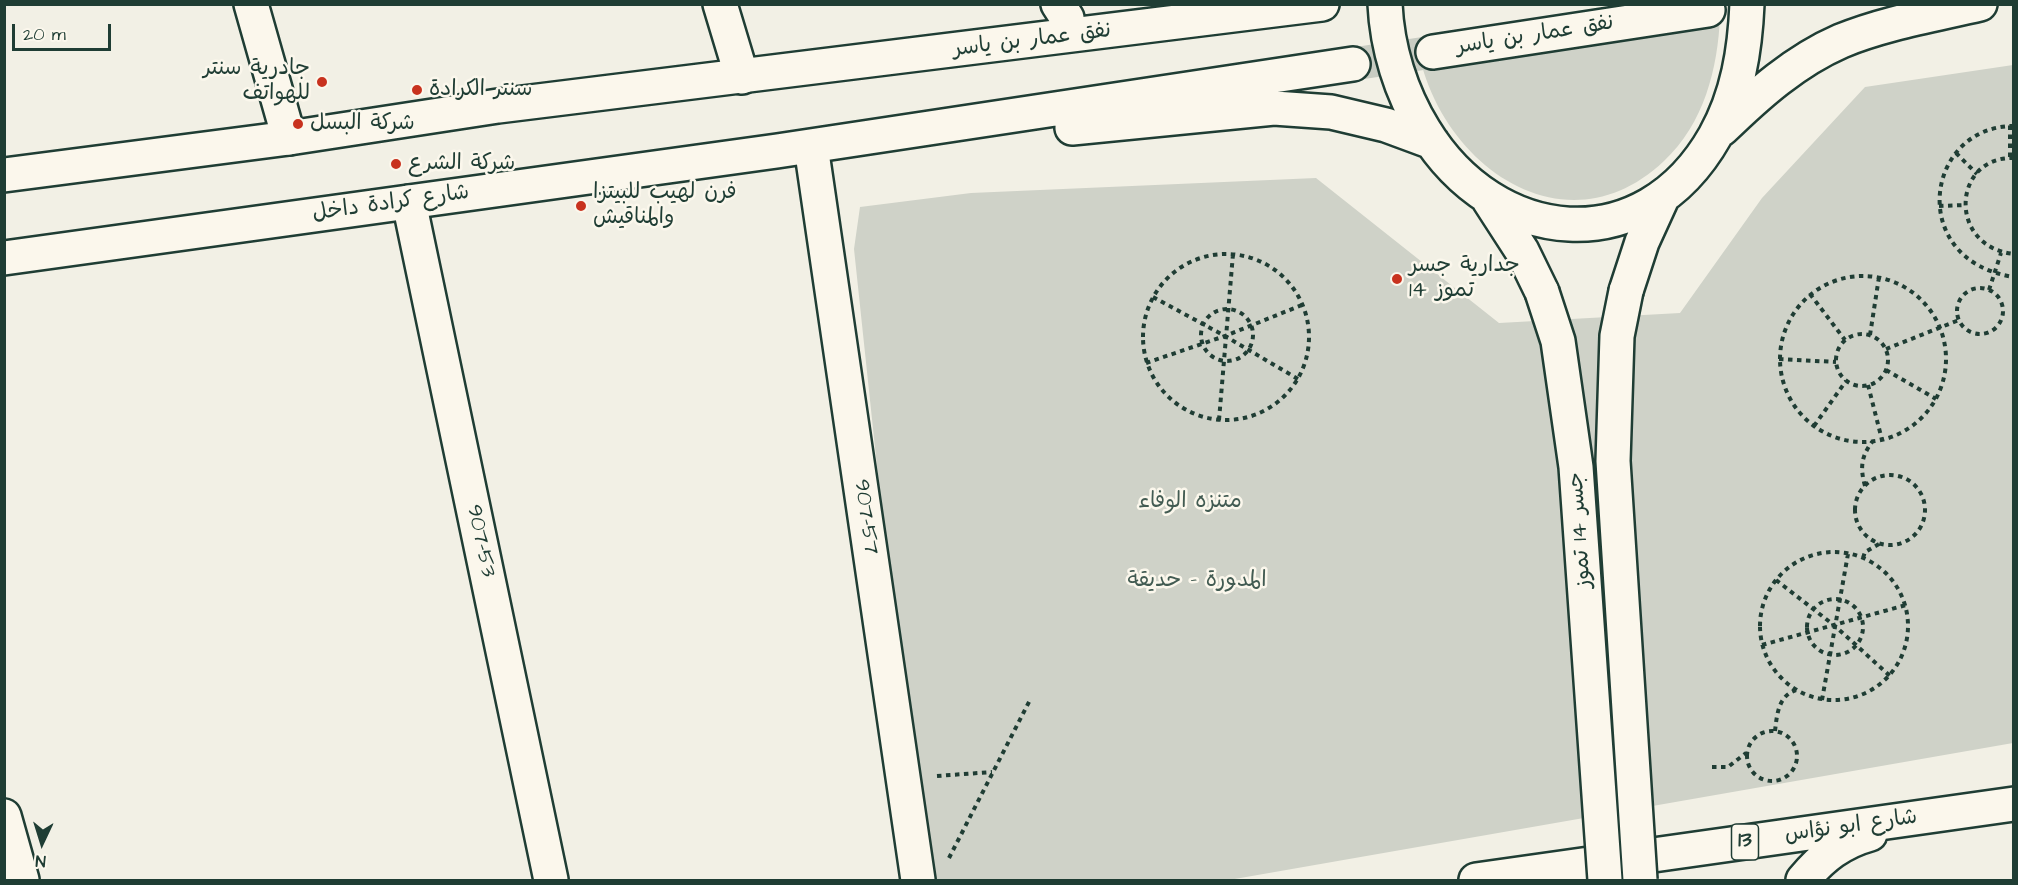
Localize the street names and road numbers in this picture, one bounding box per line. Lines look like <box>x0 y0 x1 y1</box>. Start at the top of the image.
street label: نفق عمار بن ياسر <box>1454 11 1616 61</box>
street label: نفق عمار بن ياسر <box>951 18 1113 64</box>
street label: شارع كرادة داخل <box>311 180 471 228</box>
street label: جسر 14 تموز <box>1564 471 1598 589</box>
street label: 907-57 <box>847 478 883 556</box>
street label: 907-53 <box>459 502 501 580</box>
street label: شارع ابو نؤاس <box>1783 805 1919 849</box>
road number: 13 <box>1732 824 1758 860</box>

